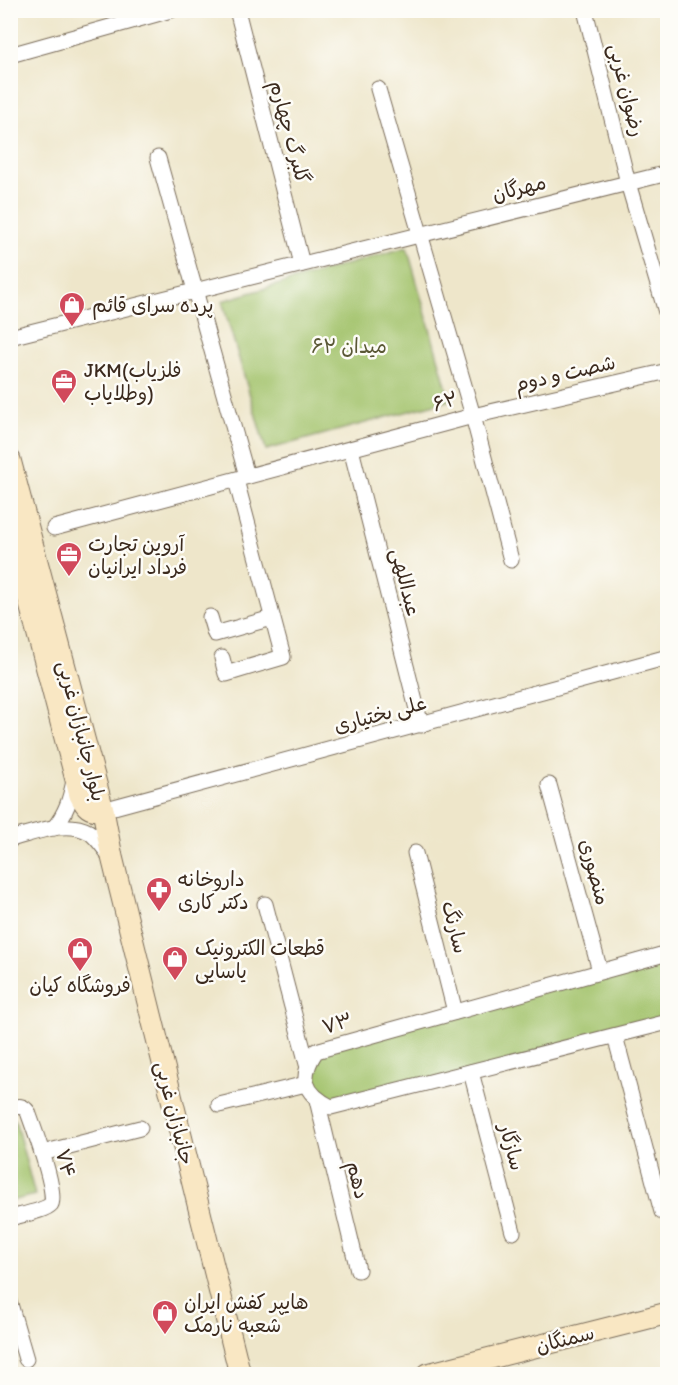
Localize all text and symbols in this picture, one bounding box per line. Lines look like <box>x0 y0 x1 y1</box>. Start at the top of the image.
street label: رضوان غربی <box>603 41 650 139</box>
street label: گلبرگ چهارم <box>262 78 315 187</box>
street label: مهرگان <box>490 170 548 206</box>
shop icon: پرده سرای قائم <box>57 290 87 328</box>
place label: پرده سرای قائم <box>92 293 214 320</box>
park label: میدان ۶۲ <box>311 334 387 358</box>
street label: شصت و دوم <box>512 350 619 400</box>
place label: JKM(فلزیاب وطلایاب) <box>84 358 182 405</box>
office icon: JKM(فلزیاب وطلایاب) <box>49 367 79 405</box>
street label: ۶۲ <box>429 386 461 416</box>
place label: آروین تجارت فرداد ایرانیان <box>88 532 187 579</box>
office icon: آروین تجارت فرداد ایرانیان <box>54 540 84 578</box>
street label: عبداللهی <box>385 546 426 619</box>
street label: بلوار جانبازان غربی <box>52 658 111 804</box>
street label: علی بختیاری <box>331 690 429 739</box>
street label: منصوری <box>575 836 615 908</box>
place label: داروخانه دکتر کاری <box>178 867 249 914</box>
pharmacy icon: داروخانه دکتر کاری <box>144 875 174 913</box>
street label: سارنگ <box>437 898 473 956</box>
shop icon: فروشگاه کیان <box>65 935 95 973</box>
place label: قطعات الکترونیک یاسایی <box>195 936 325 984</box>
shop icon: قطعات الکترونیک یاسایی <box>160 944 190 982</box>
place label: فروشگاه کیان <box>29 973 131 997</box>
street label: ۷۳ <box>319 1007 355 1039</box>
street label: جانبازان غربی <box>150 1059 199 1168</box>
street label: سازگار <box>494 1119 530 1173</box>
street label: ۷۴ <box>51 1146 81 1180</box>
street label: دهم <box>339 1159 374 1202</box>
place label: هایپر کفش ایران شعبه نارمک <box>184 1290 309 1337</box>
shop icon: هایپر کفش ایران شعبه نارمک <box>150 1298 180 1336</box>
street label: سمنگان <box>533 1320 597 1358</box>

